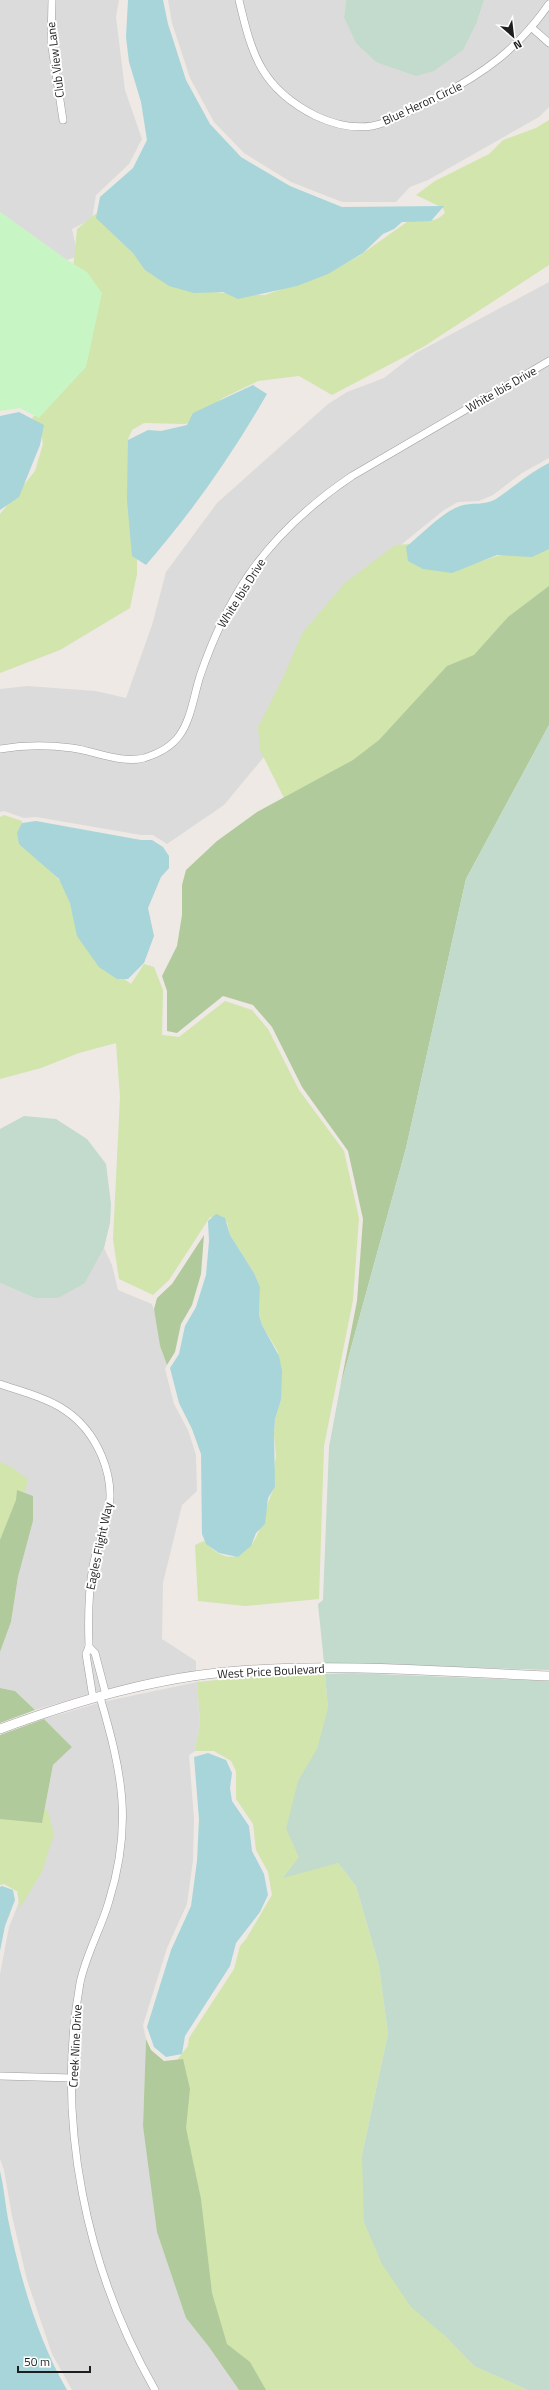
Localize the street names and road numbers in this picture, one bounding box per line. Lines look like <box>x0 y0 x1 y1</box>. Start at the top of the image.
street label: Club View Lane <box>41 21 69 99</box>
street label: Blue Heron Circle <box>379 76 465 130</box>
street label: White Ibis Drive <box>462 361 540 417</box>
street label: White Ibis Drive <box>212 554 270 632</box>
street label: Eagles Flight Way <box>80 1500 118 1592</box>
street label: West Price Boulevard <box>217 1659 325 1683</box>
street label: Creek Nine Drive <box>63 2004 87 2088</box>

